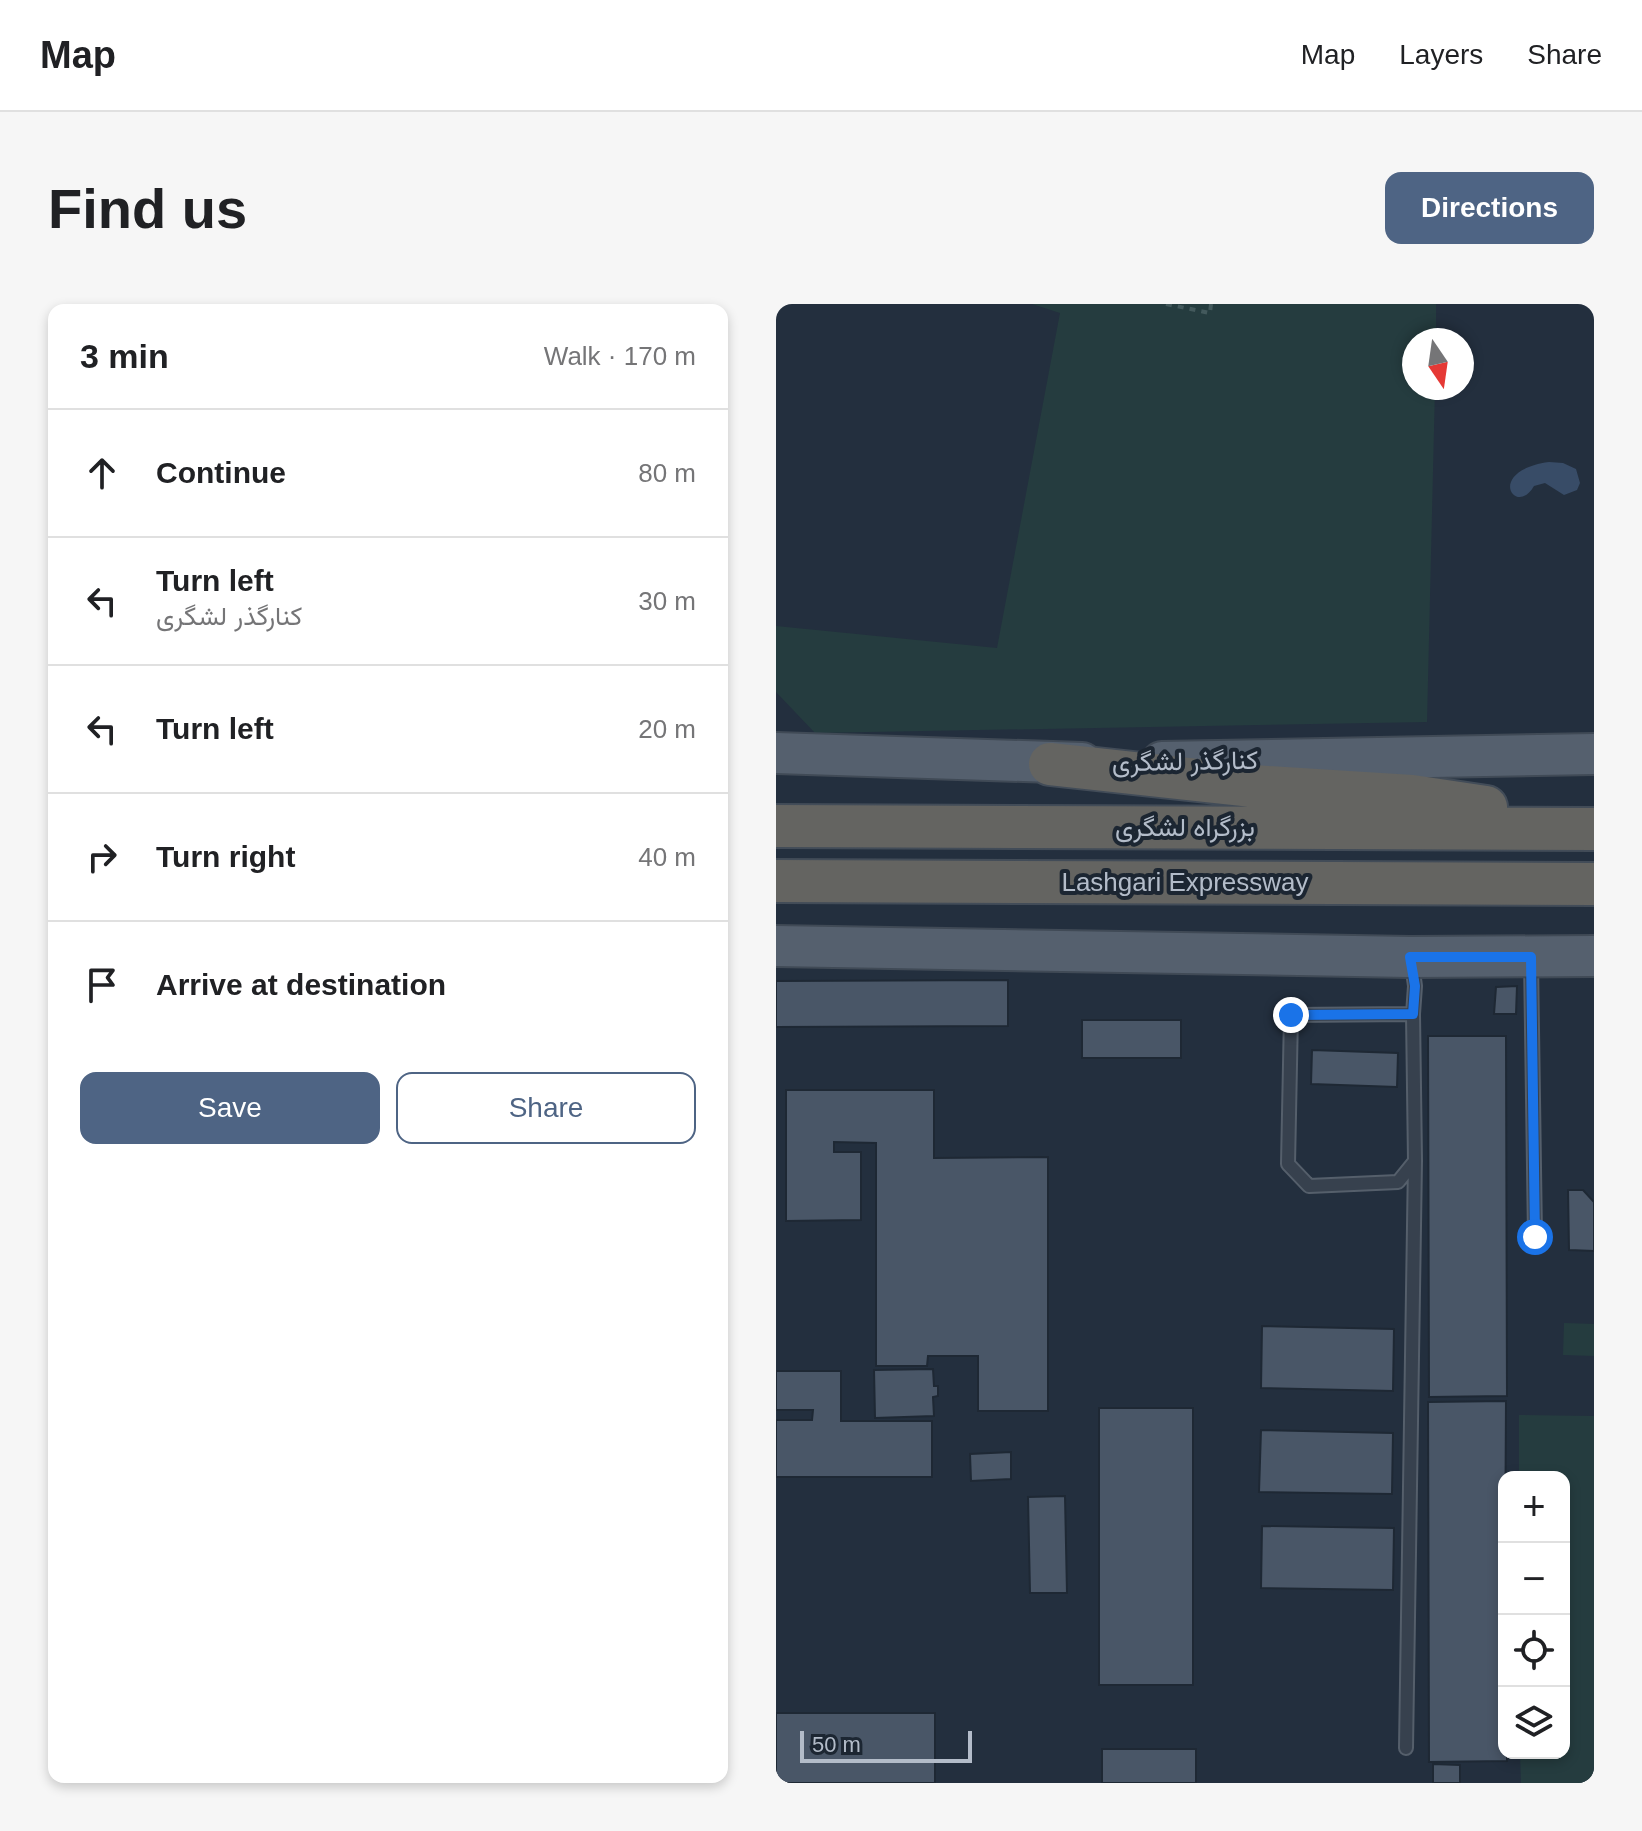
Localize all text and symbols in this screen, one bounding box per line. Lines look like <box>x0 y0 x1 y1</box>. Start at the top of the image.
text: Map <box>40 34 116 76</box>
text: Map <box>1301 39 1355 70</box>
text: Layers <box>1399 39 1483 70</box>
text: Share <box>1527 39 1602 70</box>
button: Directions <box>1385 172 1594 244</box>
text: Find us <box>48 177 247 240</box>
north arrow <box>1402 328 1474 400</box>
text: 3 min <box>80 337 169 375</box>
text: Walk · 170 m <box>544 341 696 371</box>
icon: ahead <box>80 451 124 495</box>
text: Continue <box>156 456 286 489</box>
text: 80 m <box>638 458 696 488</box>
text: Turn left <box>156 564 274 597</box>
icon: left <box>80 579 124 623</box>
text: 30 m <box>638 586 696 616</box>
text: کنارگذر لشگری <box>156 601 302 631</box>
icon: left <box>80 707 124 751</box>
text: Turn left <box>156 712 274 745</box>
text: 20 m <box>638 714 696 744</box>
street label: کنارگذر لشگری <box>1112 745 1258 778</box>
street label: بزرگراه لشگری <box>1115 812 1255 843</box>
icon: right <box>80 835 124 879</box>
text: Turn right <box>156 840 295 873</box>
text: 40 m <box>638 842 696 872</box>
street label: Lashgari Expressway <box>1061 867 1309 897</box>
icon: arrive <box>80 963 124 1007</box>
text: Arrive at destination <box>156 968 446 1001</box>
route end <box>1273 997 1309 1033</box>
button: Save <box>80 1072 380 1144</box>
button: Share <box>396 1072 696 1144</box>
route start <box>1517 1219 1553 1255</box>
map controls <box>1498 1471 1570 1759</box>
button: + <box>1498 1471 1570 1543</box>
button: − <box>1498 1543 1570 1615</box>
button: locate <box>1498 1615 1570 1687</box>
button: layers <box>1498 1687 1570 1759</box>
scale bar <box>800 1727 972 1763</box>
text: 50 m <box>812 1732 861 1757</box>

